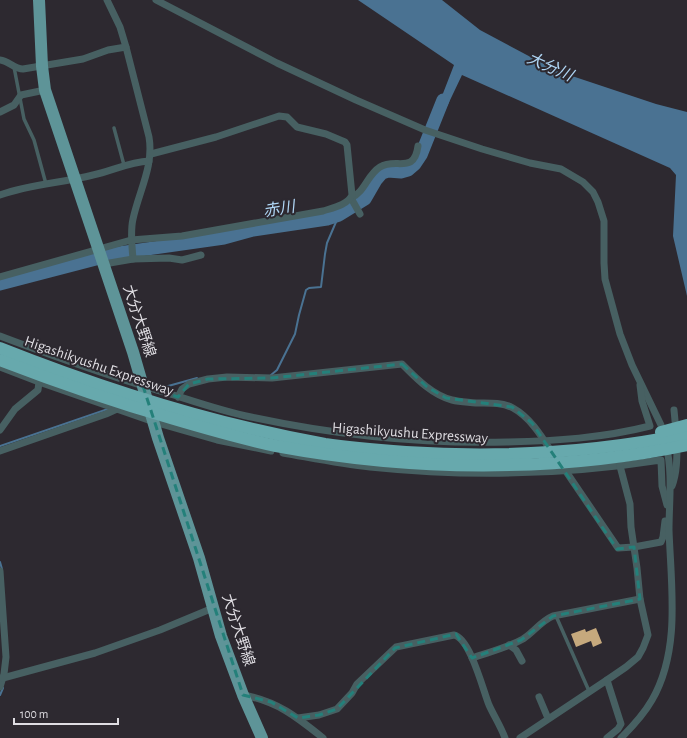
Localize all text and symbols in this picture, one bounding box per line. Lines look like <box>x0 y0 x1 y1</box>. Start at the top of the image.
water label: 大分川 <box>525 49 577 85</box>
water label: 赤川 <box>262 197 298 219</box>
street label: 大分大野線 <box>120 283 159 359</box>
street label: Higashikyushu Expressway <box>23 333 176 399</box>
street label: Higashikyushu Expressway <box>331 420 489 446</box>
street label: 大分大野線 <box>219 592 258 668</box>
scale bar <box>14 700 118 726</box>
text: 100 m <box>20 708 48 720</box>

